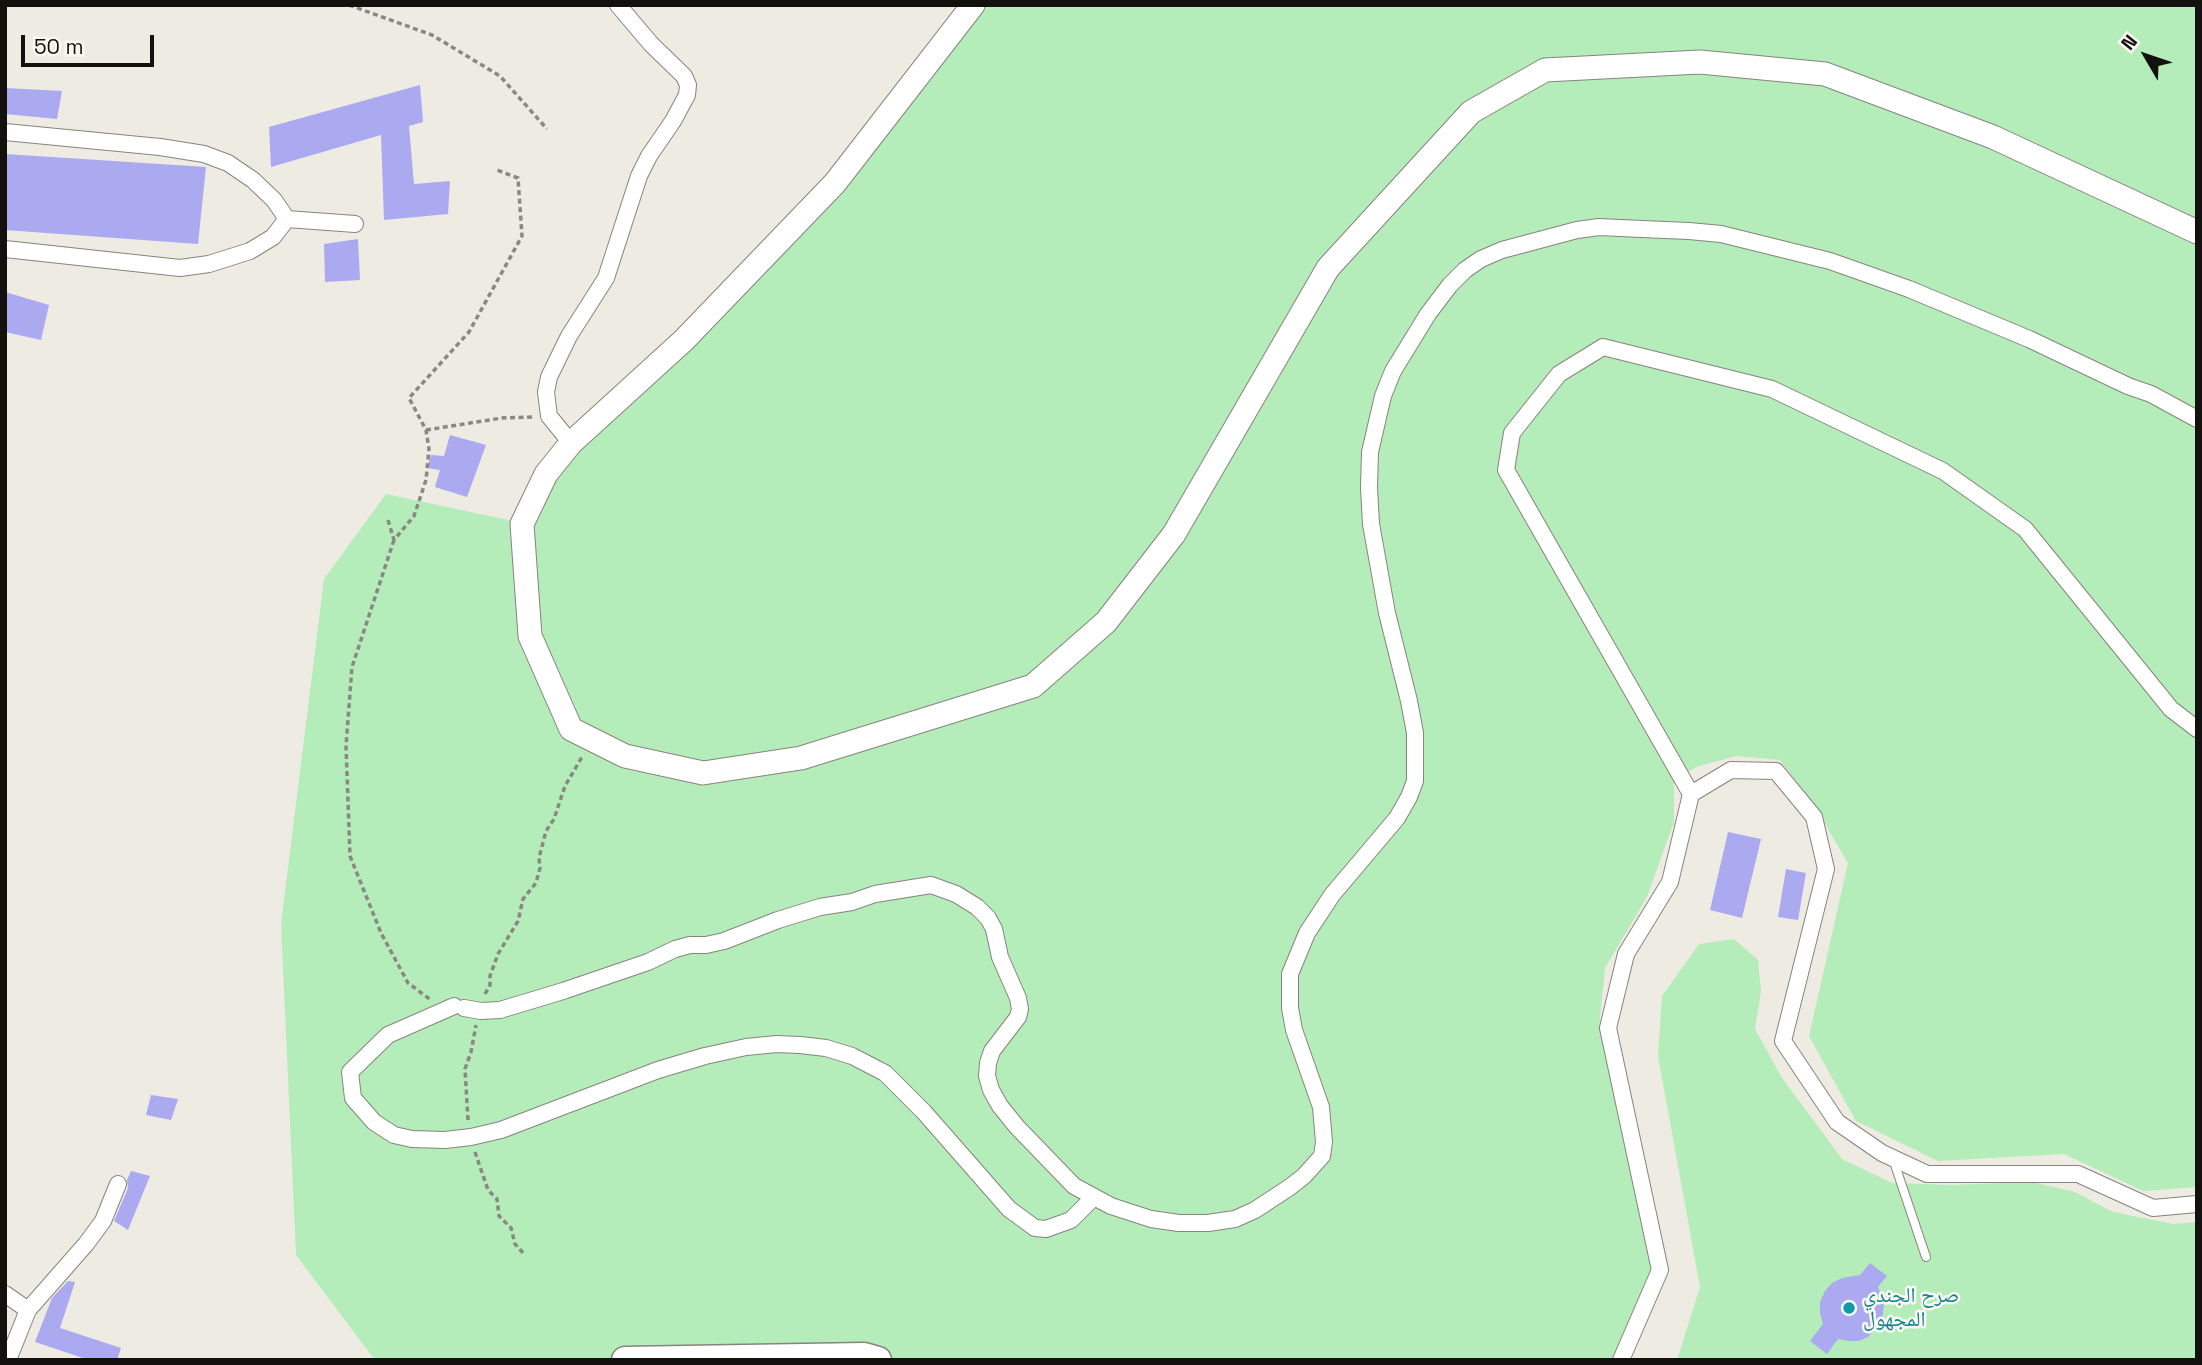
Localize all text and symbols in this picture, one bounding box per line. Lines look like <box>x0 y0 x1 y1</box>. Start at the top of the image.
scale bar <box>24 21 158 65</box>
north arrow <box>2111 21 2181 91</box>
text: N <box>2116 30 2143 55</box>
text: 50 m <box>34 33 84 60</box>
place label: صرح الجندي المجهول <box>1863 1283 1959 1333</box>
marker: صرح الجندي المجهول <box>1841 1300 1857 1316</box>

